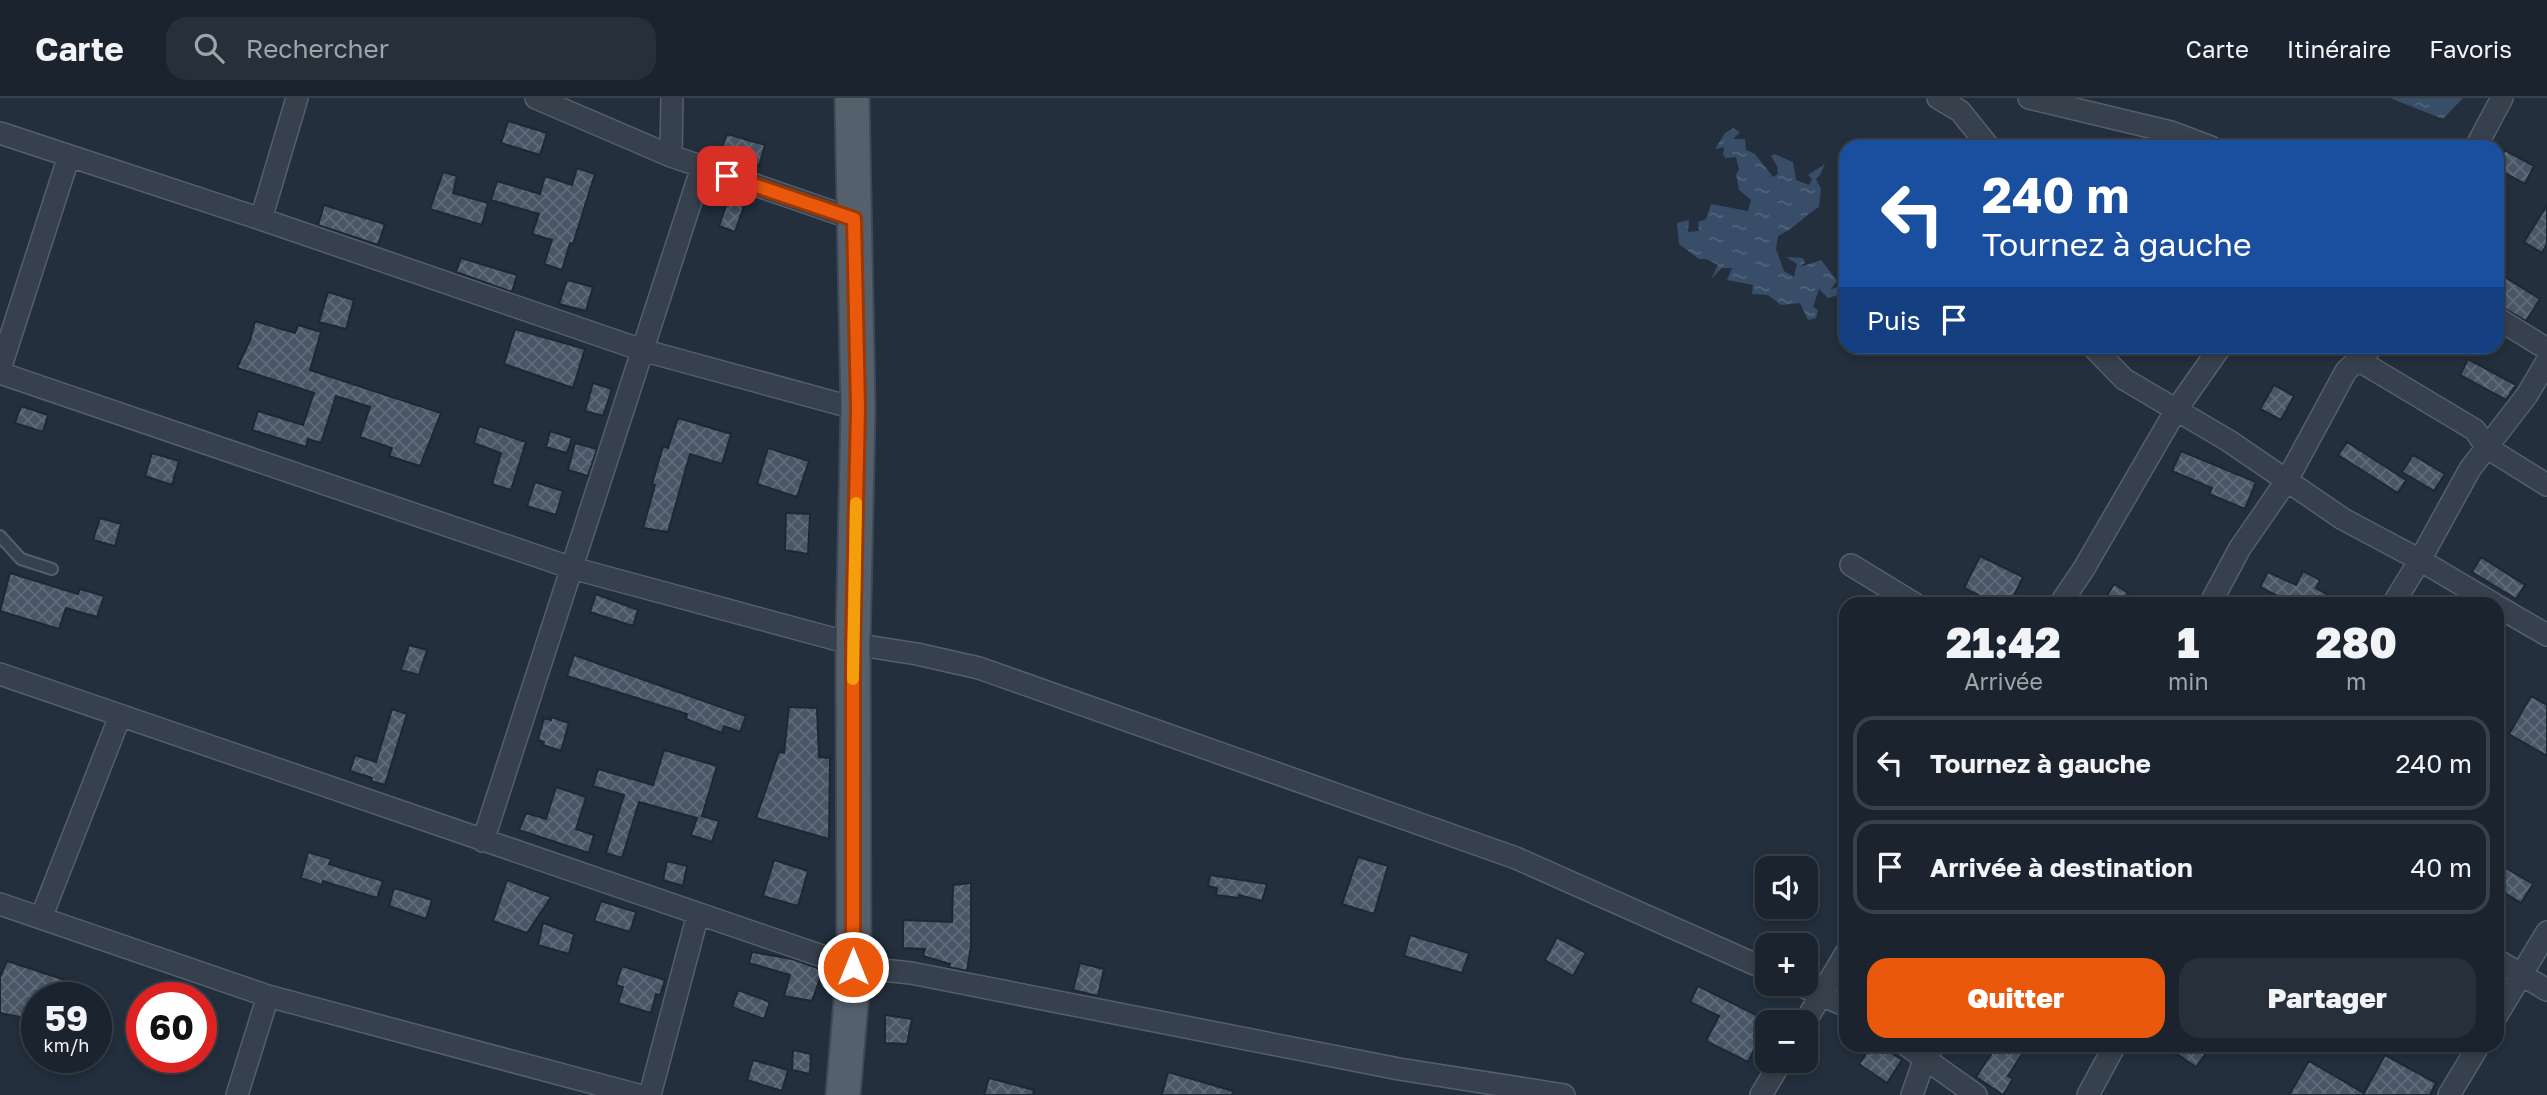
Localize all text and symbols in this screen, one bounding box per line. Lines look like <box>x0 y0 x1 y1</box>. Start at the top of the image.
search box <box>166 17 656 80</box>
text: Carte <box>35 29 124 68</box>
icon: search <box>190 29 228 67</box>
text: Rechercher <box>246 33 389 64</box>
text: Carte <box>2186 34 2249 63</box>
text: Itinéraire <box>2287 34 2391 63</box>
text: Favoris <box>2429 34 2512 63</box>
pin <box>697 146 757 206</box>
icon: arrive <box>708 157 746 195</box>
text: 240 m <box>1982 165 2130 224</box>
icon: left <box>1867 168 1958 259</box>
text: Tournez à gauche <box>1982 225 2251 263</box>
icon: arrive <box>1935 301 1973 339</box>
text: Puis <box>1867 305 1921 336</box>
text: 21:42 <box>1946 617 2061 667</box>
text: 1 <box>2177 617 2199 667</box>
text: 280 <box>2316 617 2397 667</box>
text: Arrivée <box>1964 667 2043 695</box>
text: min <box>2168 667 2209 695</box>
text: m <box>2346 667 2366 695</box>
icon: left <box>1871 744 1909 782</box>
text: Tournez à gauche <box>1930 748 2151 779</box>
text: 240 m <box>2395 748 2472 779</box>
icon: arrive <box>1871 848 1909 886</box>
text: Arrivée à destination <box>1930 852 2193 883</box>
text: 40 m <box>2411 852 2472 883</box>
map controls <box>1755 856 1818 1073</box>
button: sound <box>1755 856 1818 919</box>
position arrow <box>816 930 890 1004</box>
button: + <box>1755 933 1818 996</box>
button: Quitter <box>1867 958 2165 1038</box>
button: Partager <box>2179 958 2476 1038</box>
speed limit sign: 60 <box>126 982 217 1073</box>
text: 59 <box>45 997 88 1039</box>
button: − <box>1755 1010 1818 1073</box>
text: km/h <box>44 1034 89 1056</box>

